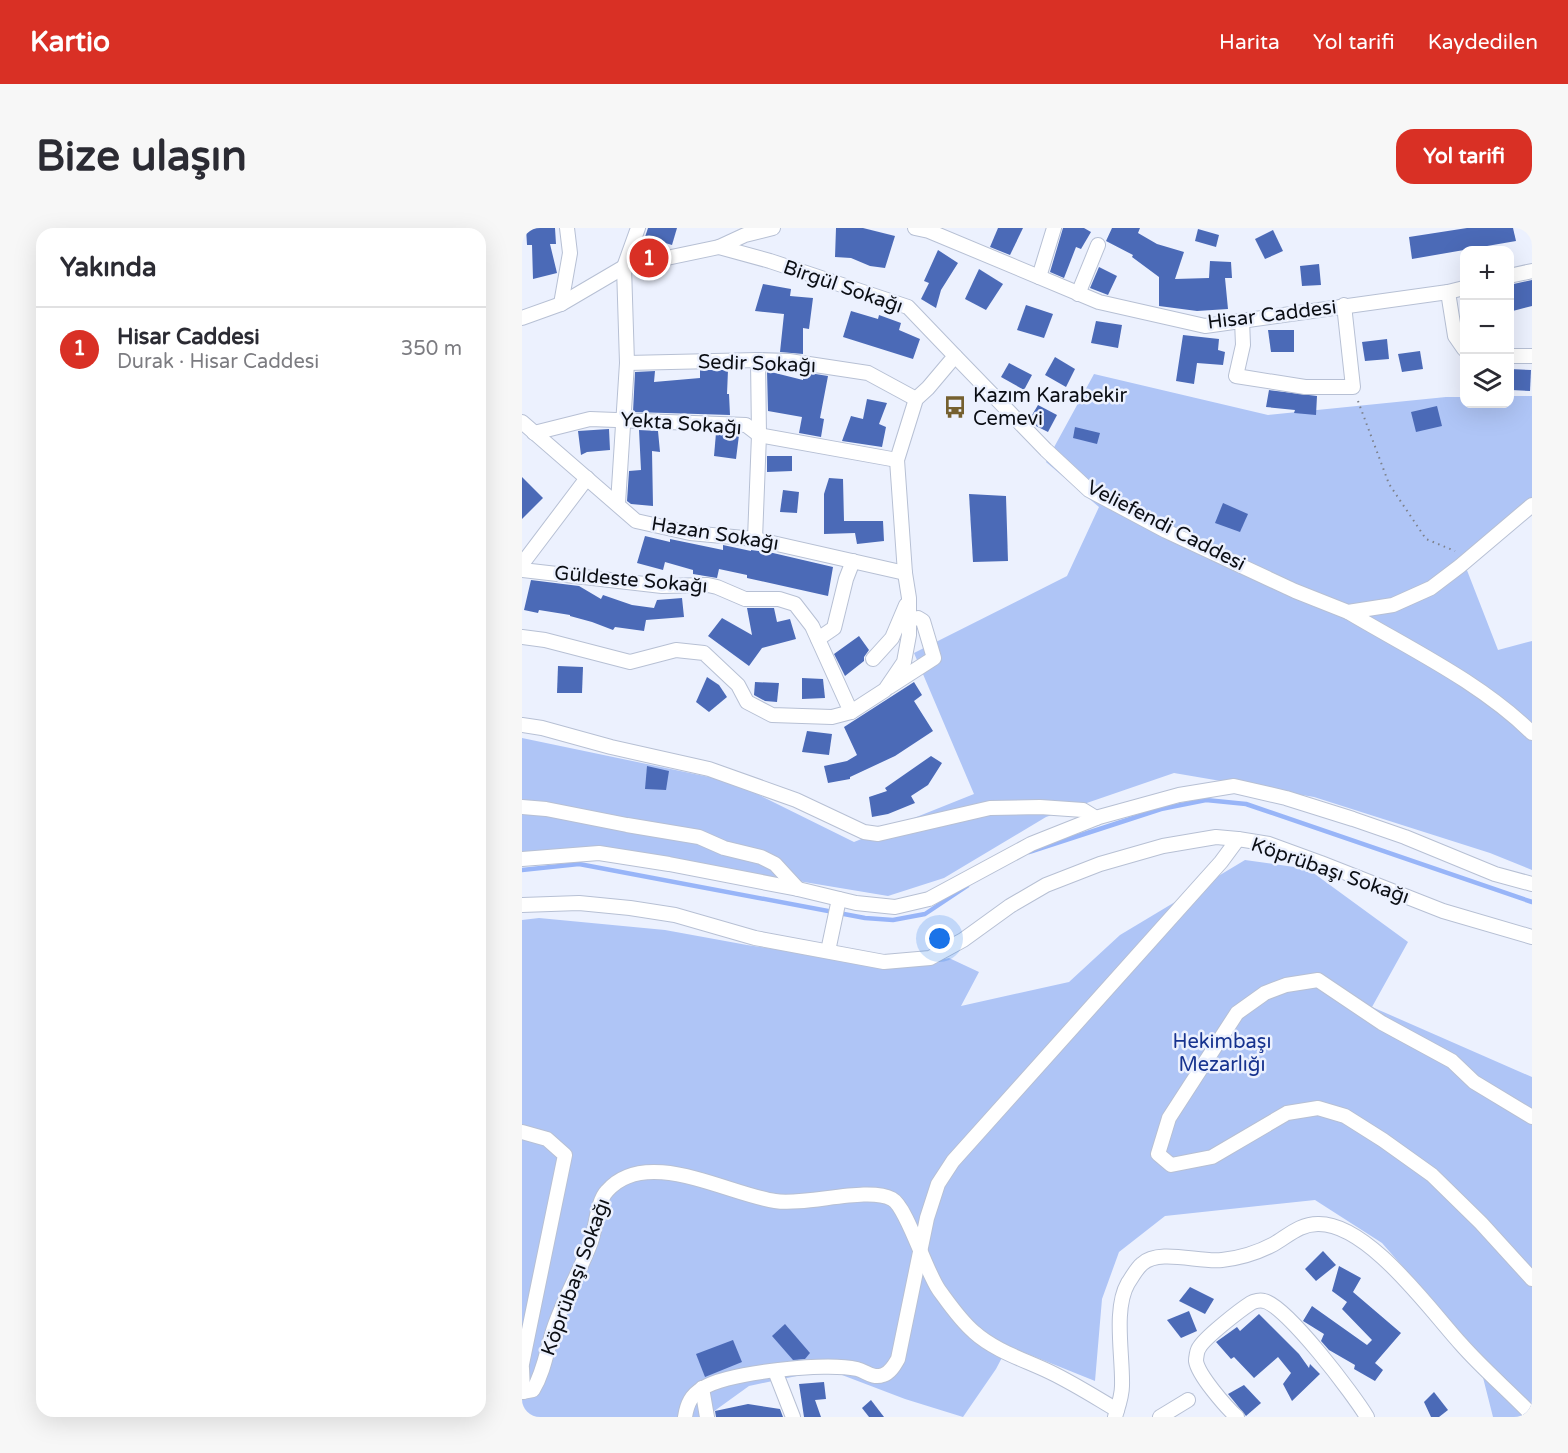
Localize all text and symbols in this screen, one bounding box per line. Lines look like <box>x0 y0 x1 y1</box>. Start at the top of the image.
text: Kartio <box>30 25 110 59</box>
text: Harita <box>1219 30 1280 55</box>
text: Yol tarifi <box>1313 30 1395 55</box>
text: Kaydedilen <box>1428 30 1538 55</box>
button: Yol tarifi <box>1396 129 1532 184</box>
text: Bize ulaşın <box>36 131 247 182</box>
pin: 1 <box>630 236 668 280</box>
map controls <box>1460 246 1514 408</box>
button: + <box>1460 246 1514 300</box>
text: Yakında <box>60 252 157 283</box>
street label: Birgül Sokağı <box>780 255 906 319</box>
street label: Hisar Caddesi <box>1206 295 1338 335</box>
button: − <box>1460 300 1514 354</box>
text: Hisar Caddesi <box>117 324 260 350</box>
text: 1 <box>73 337 86 361</box>
text: 350 m <box>401 337 462 361</box>
text: Durak · Hisar Caddesi <box>117 350 319 374</box>
street label: Sedir Sokağı <box>698 350 816 378</box>
button: layers <box>1460 354 1514 408</box>
place label: Kazım Karabekir Cemevi <box>973 384 1127 431</box>
bus stop icon: Kazım Karabekir Cemevi <box>942 394 968 420</box>
street label: Yekta Sokağı <box>620 408 742 440</box>
street label: Veliefendi Caddesi <box>1083 476 1249 576</box>
street label: Hazan Sokağı <box>649 512 781 556</box>
street label: Güldeste Sokağı <box>553 561 709 599</box>
street label: Köprübaşı Sokağı <box>1248 833 1412 909</box>
your location <box>925 924 954 953</box>
park label: Hekimbaşı Mezarlığı <box>1173 1030 1271 1077</box>
street label: Köprübaşı Sokağı <box>536 1195 616 1359</box>

